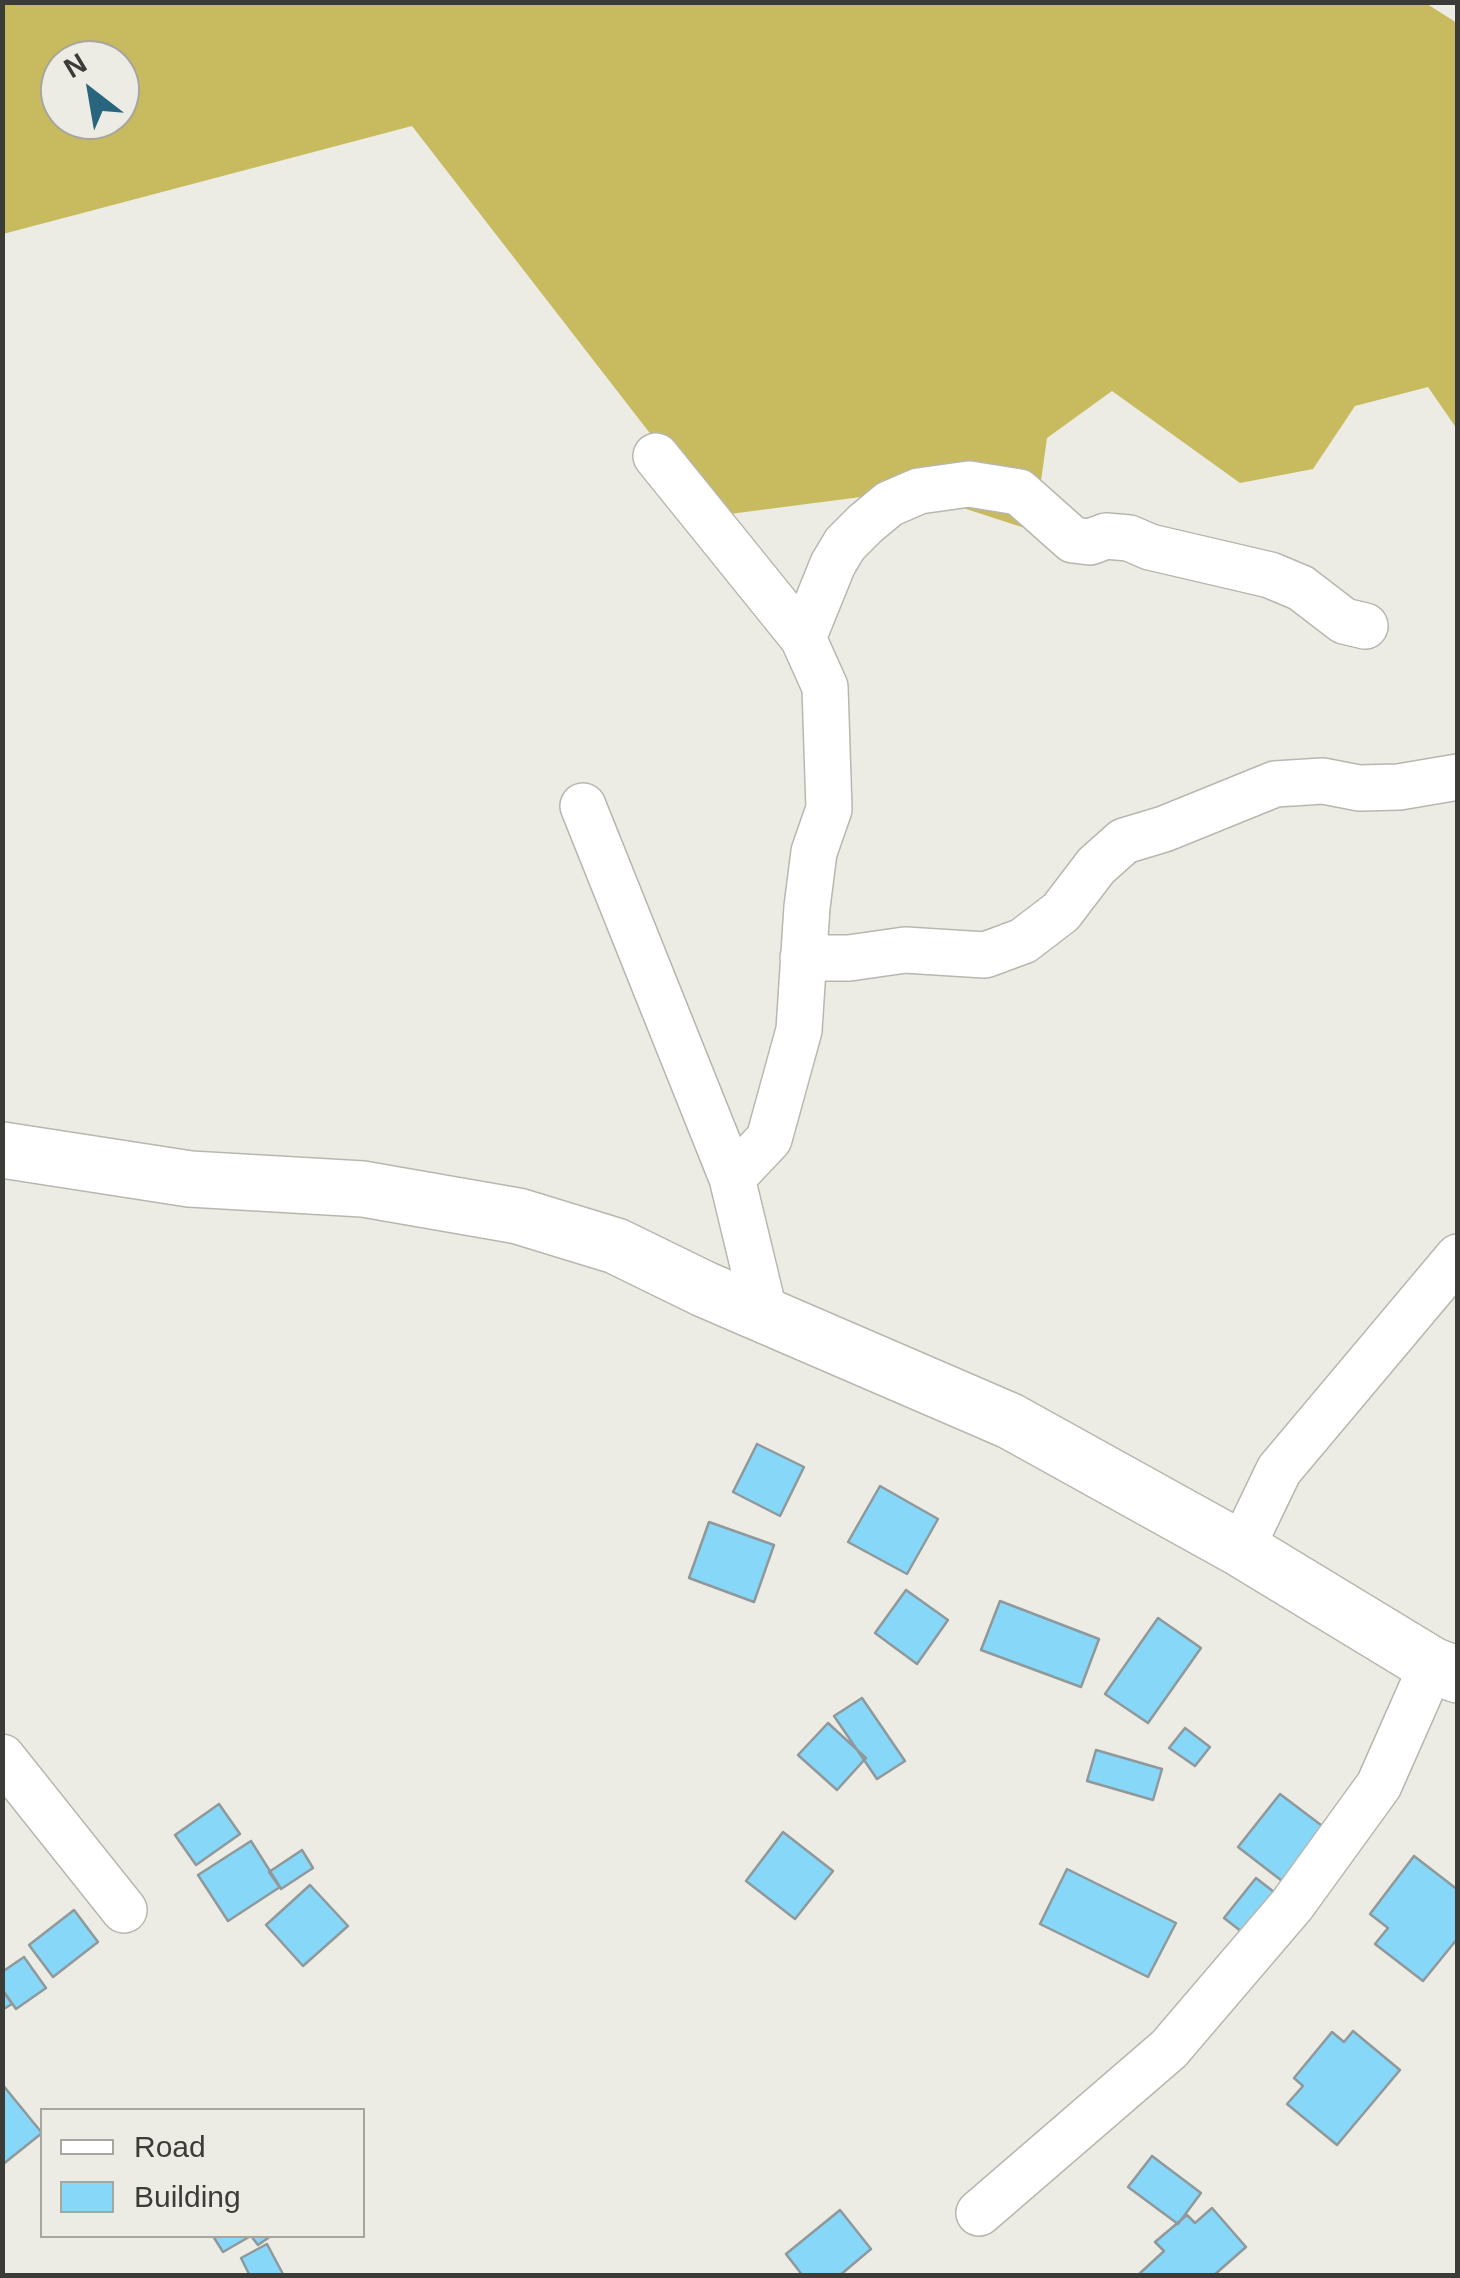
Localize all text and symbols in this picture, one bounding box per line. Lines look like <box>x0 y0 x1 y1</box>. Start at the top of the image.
north arrow <box>40 40 140 140</box>
text: N <box>59 47 92 84</box>
legend <box>40 2108 365 2238</box>
text: Road <box>134 2130 206 2163</box>
text: Building <box>134 2180 241 2213</box>

